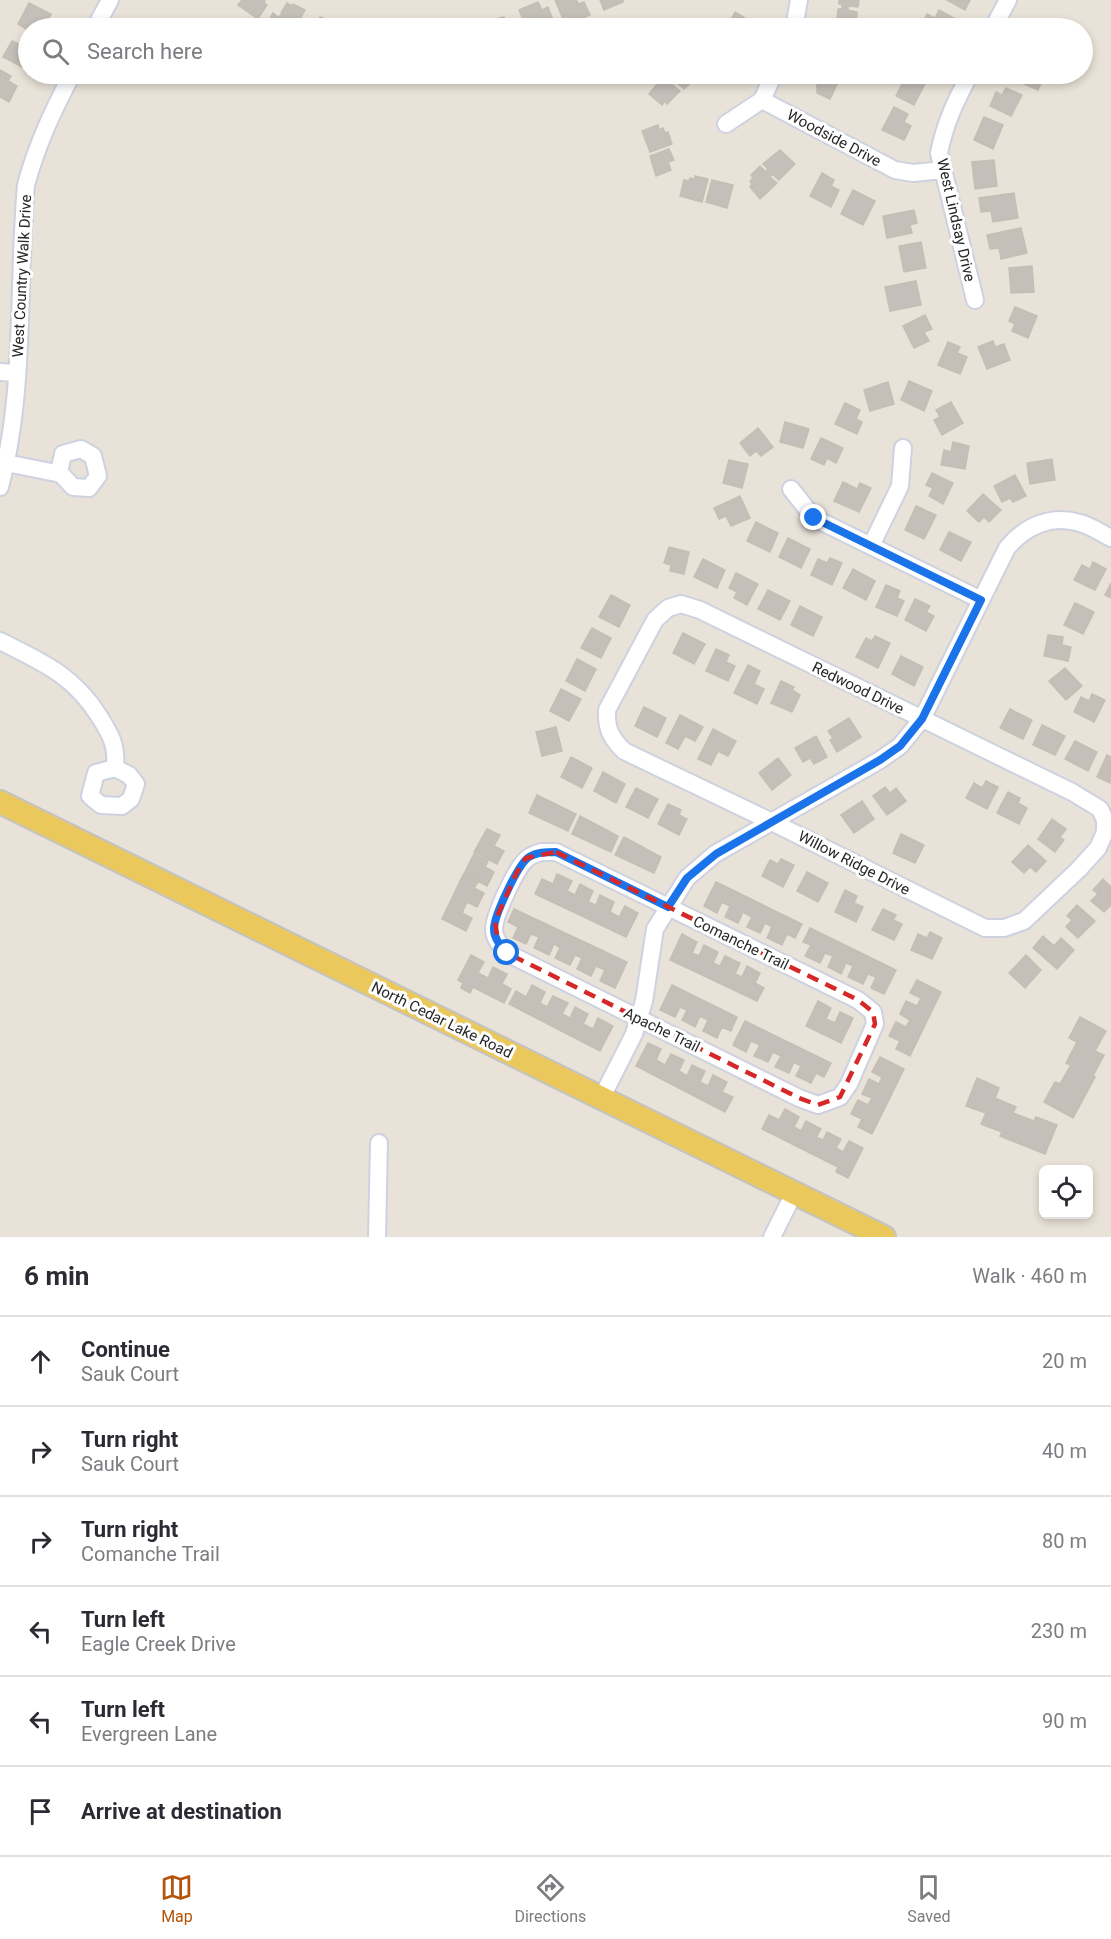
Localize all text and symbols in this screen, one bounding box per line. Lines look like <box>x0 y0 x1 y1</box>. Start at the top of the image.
search box <box>18 18 1093 84</box>
icon: search <box>39 35 72 68</box>
text: Search here <box>87 39 203 64</box>
street label: Woodside Drive <box>784 106 884 170</box>
street label: West Lindsay Drive <box>933 156 979 284</box>
street label: West Country Walk Drive <box>9 194 35 358</box>
route end <box>800 504 826 530</box>
street label: Redwood Drive <box>809 658 907 718</box>
street label: Willow Ridge Drive <box>795 827 913 899</box>
street label: Comanche Trail <box>690 912 792 974</box>
route start <box>493 939 519 965</box>
street label: North Cedar Lake Road <box>369 978 515 1062</box>
street label: Apache Trail <box>621 1004 703 1056</box>
map controls <box>1039 1165 1093 1219</box>
button: locate <box>1039 1165 1093 1219</box>
text: 6 min <box>24 1261 89 1291</box>
text: Walk · 460 m <box>972 1264 1087 1288</box>
text: Continue <box>81 1337 170 1362</box>
icon: ahead <box>24 1345 57 1378</box>
text: 20 m <box>1042 1349 1087 1373</box>
text: Sauk Court <box>81 1362 179 1386</box>
text: Turn right <box>81 1427 178 1452</box>
icon: right <box>24 1435 57 1468</box>
text: 40 m <box>1042 1439 1087 1463</box>
text: Sauk Court <box>81 1452 179 1476</box>
text: Turn right <box>81 1517 178 1542</box>
icon: right <box>24 1525 57 1558</box>
text: 80 m <box>1042 1529 1087 1553</box>
text: Comanche Trail <box>81 1542 220 1566</box>
text: Turn left <box>81 1607 165 1632</box>
icon: left <box>24 1615 57 1648</box>
text: 230 m <box>1031 1619 1087 1643</box>
text: Eagle Creek Drive <box>81 1632 236 1656</box>
text: Turn left <box>81 1697 165 1722</box>
icon: left <box>24 1705 57 1738</box>
text: 90 m <box>1042 1709 1087 1733</box>
text: Evergreen Lane <box>81 1722 217 1746</box>
icon: arrive <box>24 1795 57 1828</box>
text: Arrive at destination <box>81 1799 282 1824</box>
tab: Map <box>160 1871 193 1926</box>
tab: Directions <box>514 1871 586 1926</box>
tab: Saved <box>907 1871 951 1926</box>

